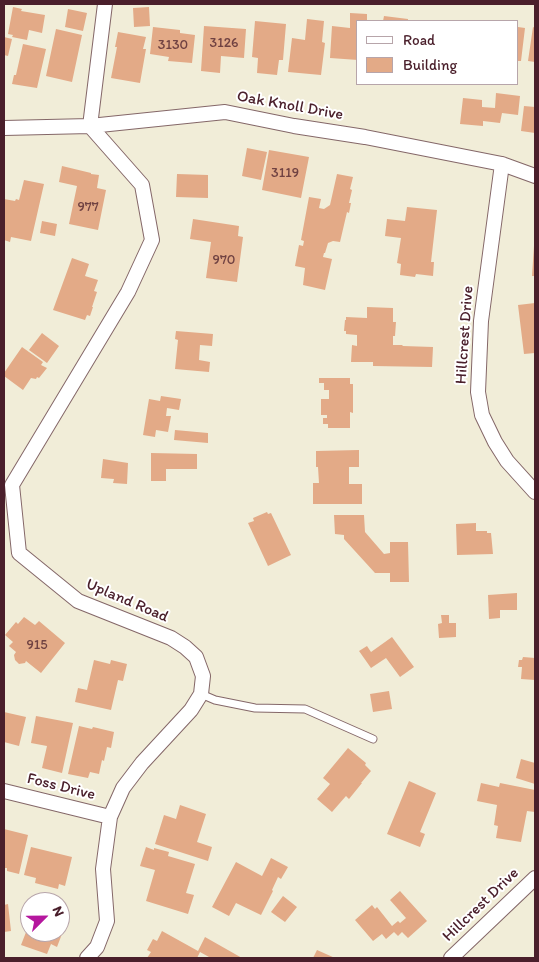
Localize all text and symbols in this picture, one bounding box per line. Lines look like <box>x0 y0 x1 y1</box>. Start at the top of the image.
legend <box>356 20 519 85</box>
text: Road <box>403 31 435 49</box>
house number: 3126 <box>210 35 238 51</box>
house number: 3130 <box>158 37 188 53</box>
text: Building <box>403 56 457 74</box>
street label: Oak Knoll Drive <box>235 87 345 125</box>
house number: 3119 <box>271 165 299 181</box>
house number: 977 <box>77 199 99 215</box>
house number: 970 <box>213 252 235 268</box>
street label: Hillcrest Drive <box>452 285 478 385</box>
street label: Upland Road <box>83 575 171 627</box>
house number: 915 <box>26 637 48 653</box>
street label: Foss Drive <box>25 769 97 805</box>
street label: Hillcrest Drive <box>439 864 523 946</box>
north arrow <box>20 892 70 942</box>
text: N <box>49 904 68 919</box>

